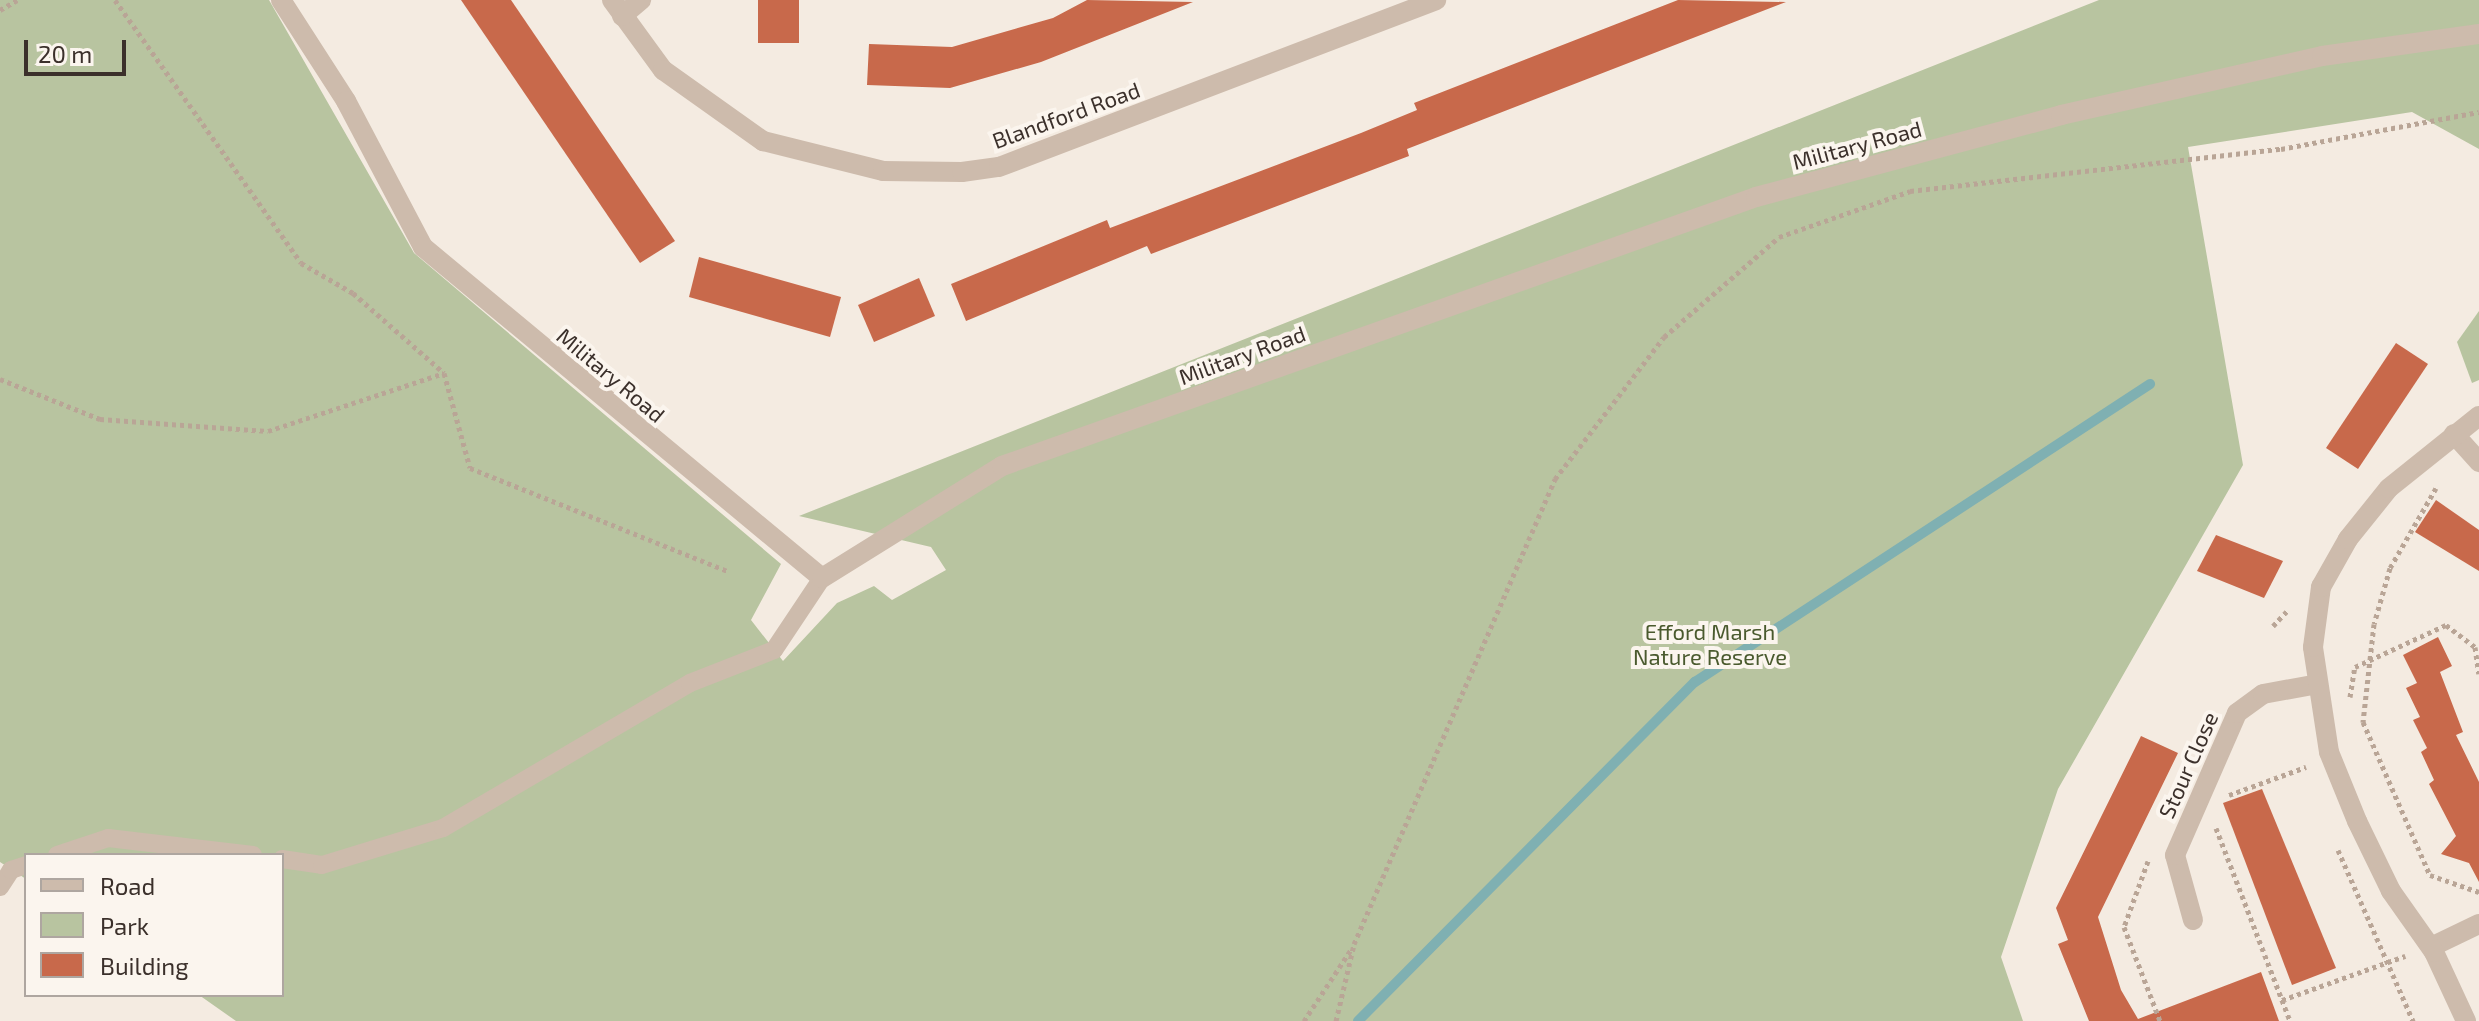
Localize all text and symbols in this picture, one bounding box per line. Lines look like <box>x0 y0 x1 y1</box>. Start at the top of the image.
scale bar <box>28 24 130 74</box>
text: 20 m <box>38 39 92 68</box>
street label: Blandford Road <box>989 76 1143 154</box>
street label: Military Road <box>1789 115 1925 175</box>
street label: Military Road <box>1175 320 1309 390</box>
street label: Military Road <box>551 322 671 428</box>
park label: Efford Marsh Nature Reserve <box>1633 618 1787 670</box>
street label: Stour Close <box>2153 708 2223 822</box>
legend <box>24 853 284 997</box>
text: Road <box>100 871 155 900</box>
text: Park <box>100 911 149 940</box>
text: Building <box>100 951 189 980</box>

